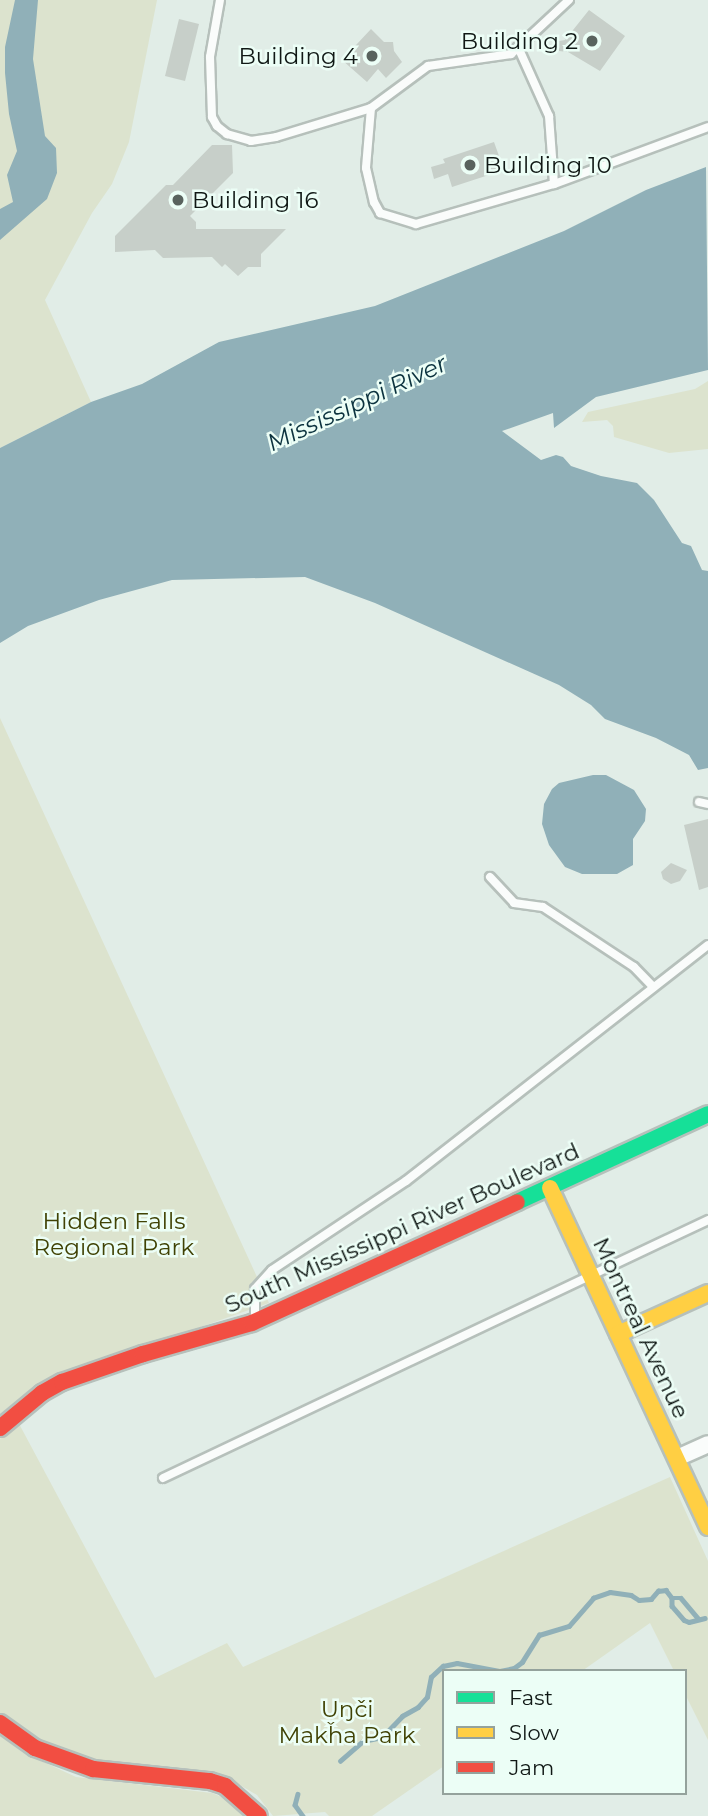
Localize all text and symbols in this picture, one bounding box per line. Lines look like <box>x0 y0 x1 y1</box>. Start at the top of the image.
place label: Building 2 <box>461 27 578 55</box>
marker: Building 2 <box>584 33 600 49</box>
place label: Building 4 <box>239 42 358 70</box>
marker: Building 4 <box>364 48 380 64</box>
place label: Building 10 <box>484 151 612 179</box>
marker: Building 10 <box>462 157 478 173</box>
place label: Building 16 <box>192 186 319 214</box>
marker: Building 16 <box>170 192 186 208</box>
water label: Mississippi River <box>263 349 451 457</box>
street label: South Mississippi River Boulevard <box>221 1137 583 1319</box>
park label: Hidden Falls Regional Park <box>34 1207 194 1261</box>
street label: Montreal Avenue <box>587 1233 695 1423</box>
legend <box>442 1669 687 1795</box>
text: Fast <box>509 1685 553 1710</box>
park label: Uŋči Makȟa Park <box>279 1695 415 1749</box>
text: Slow <box>509 1720 559 1745</box>
text: Jam <box>509 1755 554 1780</box>

